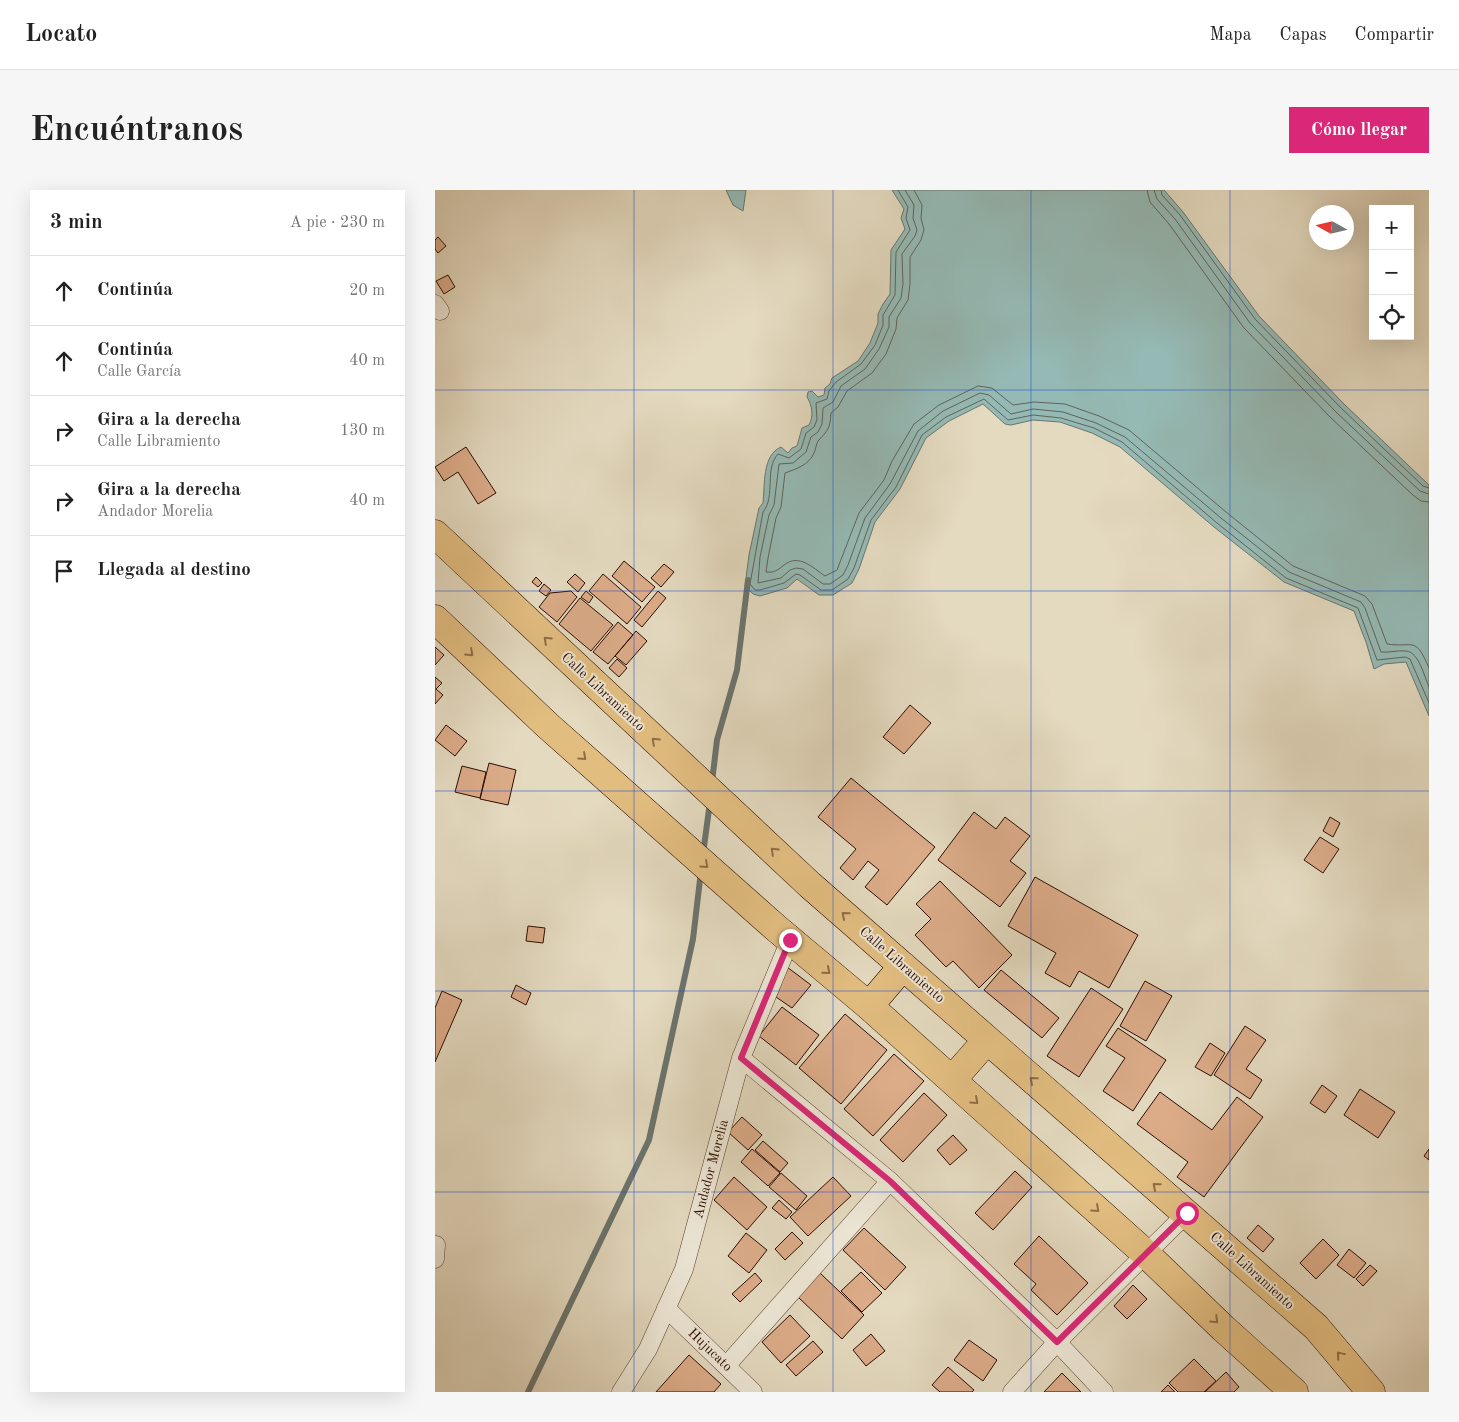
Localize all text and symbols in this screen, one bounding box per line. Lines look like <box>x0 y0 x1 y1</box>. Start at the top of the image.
text: Locato <box>25 23 97 47</box>
text: Mapa <box>1209 26 1252 44</box>
text: Capas <box>1280 26 1327 44</box>
text: Compartir <box>1355 26 1434 44</box>
button: Cómo llegar <box>1289 107 1429 153</box>
text: Encuéntranos <box>30 113 243 148</box>
north arrow <box>1309 205 1354 250</box>
map controls <box>1369 205 1414 340</box>
button: + <box>1369 205 1414 250</box>
text: 3 min <box>50 212 103 233</box>
text: A pie · 230 m <box>290 215 385 231</box>
button: − <box>1369 250 1414 295</box>
icon: ahead <box>50 277 78 305</box>
text: Continúa <box>97 281 173 300</box>
text: 20 m <box>349 283 385 299</box>
button: locate <box>1369 295 1414 340</box>
text: Continúa <box>97 341 173 360</box>
icon: ahead <box>50 347 78 375</box>
text: 40 m <box>349 353 385 369</box>
text: Calle García <box>97 364 181 380</box>
text: Gira a la derecha <box>97 411 241 430</box>
icon: right <box>50 417 78 445</box>
text: 130 m <box>340 423 385 439</box>
text: Calle Libramiento <box>97 434 220 450</box>
text: Gira a la derecha <box>97 481 241 500</box>
icon: right <box>50 487 78 515</box>
text: 40 m <box>349 493 385 509</box>
text: Andador Morelia <box>97 504 213 520</box>
icon: arrive <box>50 557 78 585</box>
text: Llegada al destino <box>97 561 251 580</box>
one-way arrow <box>544 637 553 646</box>
one-way arrow <box>465 647 474 656</box>
street label: Calle Libramiento <box>559 650 647 734</box>
one-way arrow <box>652 738 661 747</box>
one-way arrow <box>578 752 587 761</box>
one-way arrow <box>770 848 779 857</box>
one-way arrow <box>699 859 708 868</box>
one-way arrow <box>841 912 850 921</box>
street label: Calle Libramiento <box>857 924 947 1006</box>
route end <box>779 929 802 952</box>
one-way arrow <box>821 965 830 974</box>
one-way arrow <box>1030 1077 1039 1085</box>
one-way arrow <box>969 1095 978 1104</box>
street label: Andador Morelia <box>691 1118 731 1220</box>
one-way arrow <box>1152 1183 1161 1192</box>
route start <box>1176 1202 1199 1225</box>
one-way arrow <box>1090 1203 1099 1212</box>
street label: Calle Libramiento <box>1207 1230 1297 1312</box>
one-way arrow <box>1209 1314 1218 1323</box>
street label: Hujucato <box>685 1326 735 1374</box>
one-way arrow <box>1336 1351 1345 1360</box>

